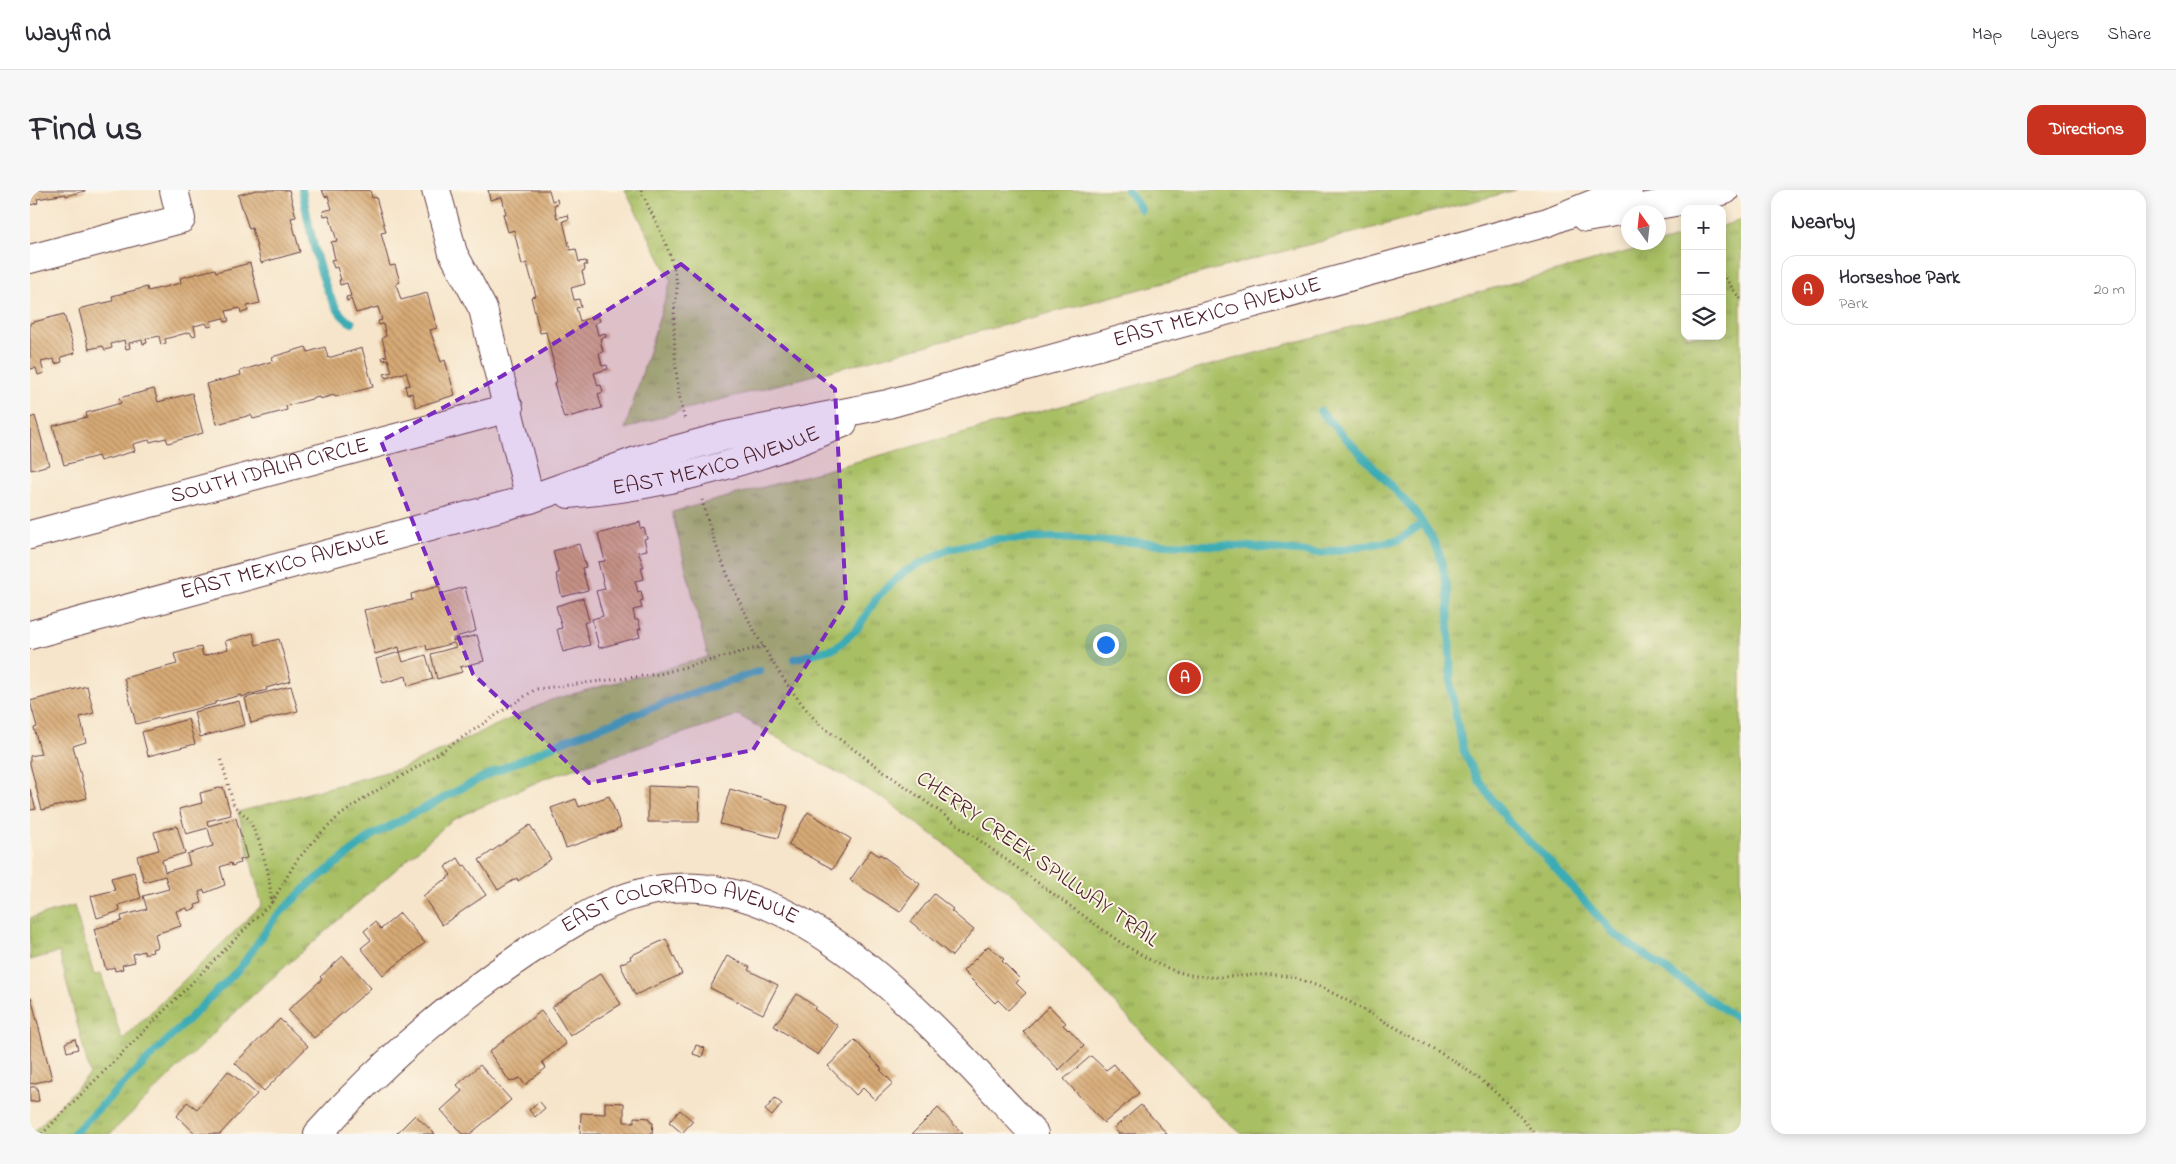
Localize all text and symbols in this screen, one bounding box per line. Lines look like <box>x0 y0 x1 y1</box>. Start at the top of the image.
text: Wayfind <box>25 17 111 52</box>
text: Map <box>1972 22 2002 48</box>
text: Layers <box>2030 22 2080 48</box>
text: Share <box>2108 22 2151 48</box>
text: Find us <box>30 105 142 156</box>
button: Directions <box>2027 105 2146 155</box>
north arrow <box>1621 205 1666 250</box>
map controls <box>1681 205 1726 340</box>
button: + <box>1681 205 1726 250</box>
text: Nearby <box>1791 208 1855 238</box>
button: − <box>1681 250 1726 295</box>
text: Horseshoe Park <box>1839 265 1960 292</box>
street label: EAST MEXICO AVENUE <box>1110 269 1325 357</box>
text: A <box>1803 278 1813 302</box>
text: 20 m <box>2094 278 2125 302</box>
text: Park <box>1839 292 1868 316</box>
button: layers <box>1681 295 1726 340</box>
street label: EAST MEXICO AVENUE <box>610 418 825 505</box>
street label: SOUTH IDALIA CIRCLE <box>167 430 372 513</box>
street label: EAST MEXICO AVENUE <box>177 522 392 609</box>
your location <box>1093 632 1119 658</box>
pin: A <box>1169 659 1201 697</box>
street label: CHERRY CREEK SPILLWAY TRAIL <box>909 764 1166 957</box>
text: EAST COLORADO AVENUE <box>555 871 804 942</box>
street label: EAST COLORADO AVENUE <box>556 912 804 948</box>

